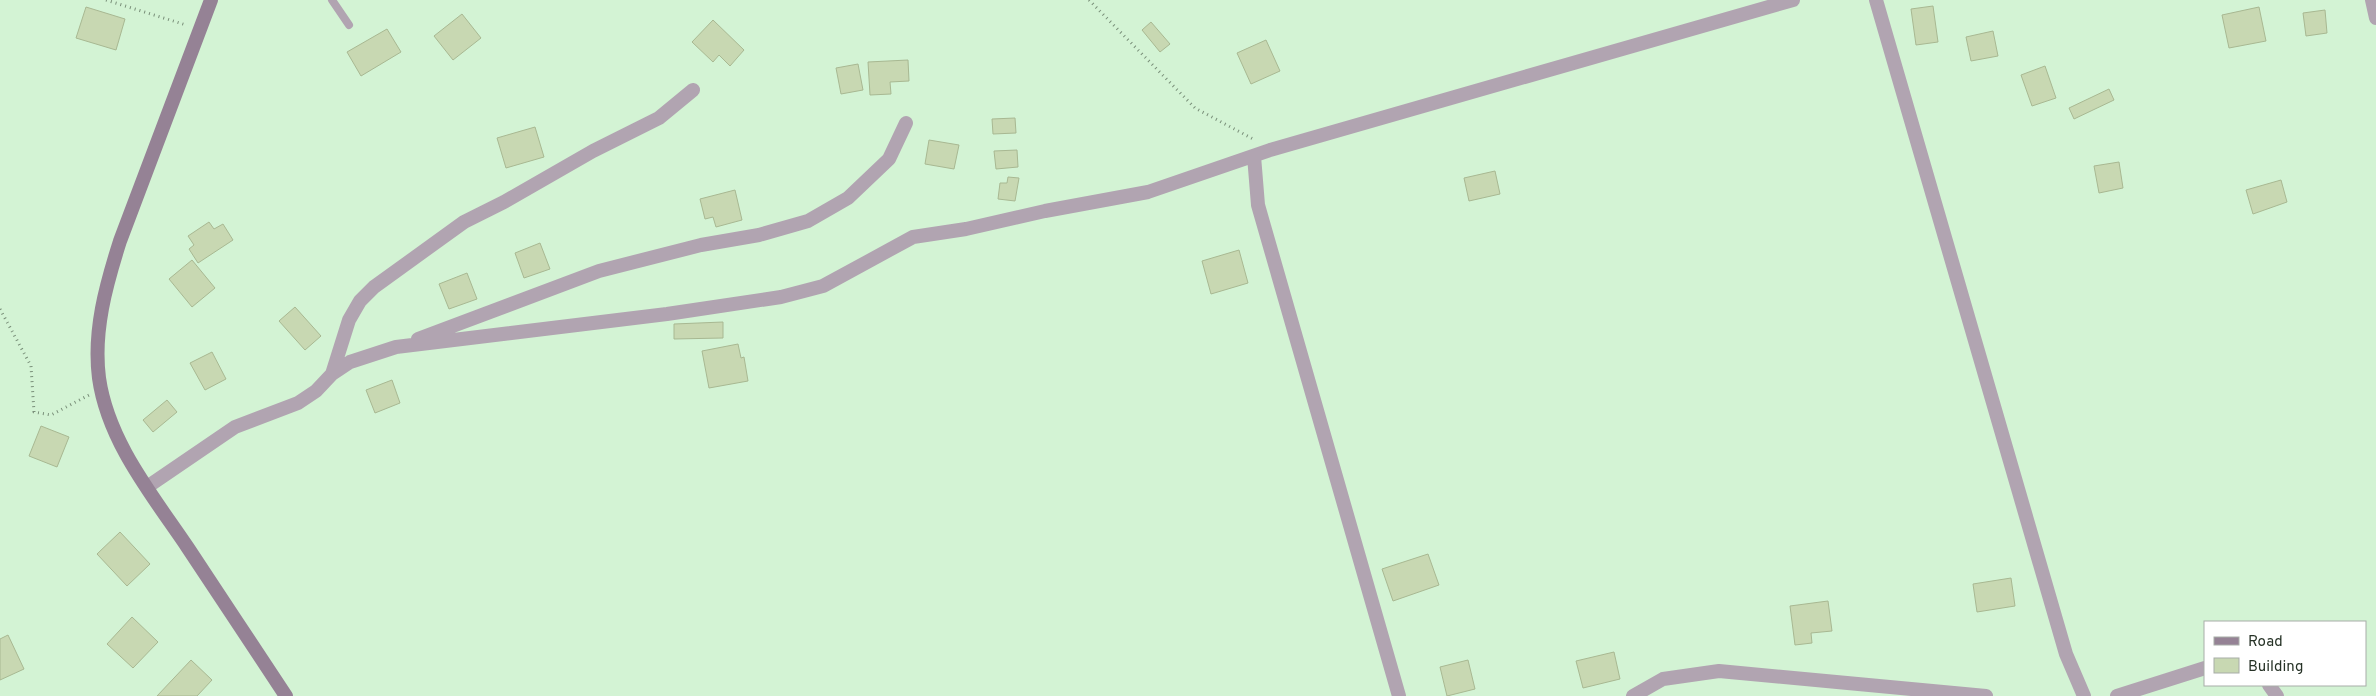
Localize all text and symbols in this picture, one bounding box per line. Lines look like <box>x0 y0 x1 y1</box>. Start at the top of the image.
legend <box>2204 621 2366 686</box>
text: Road <box>2248 633 2283 652</box>
text: Building <box>2248 658 2303 677</box>

